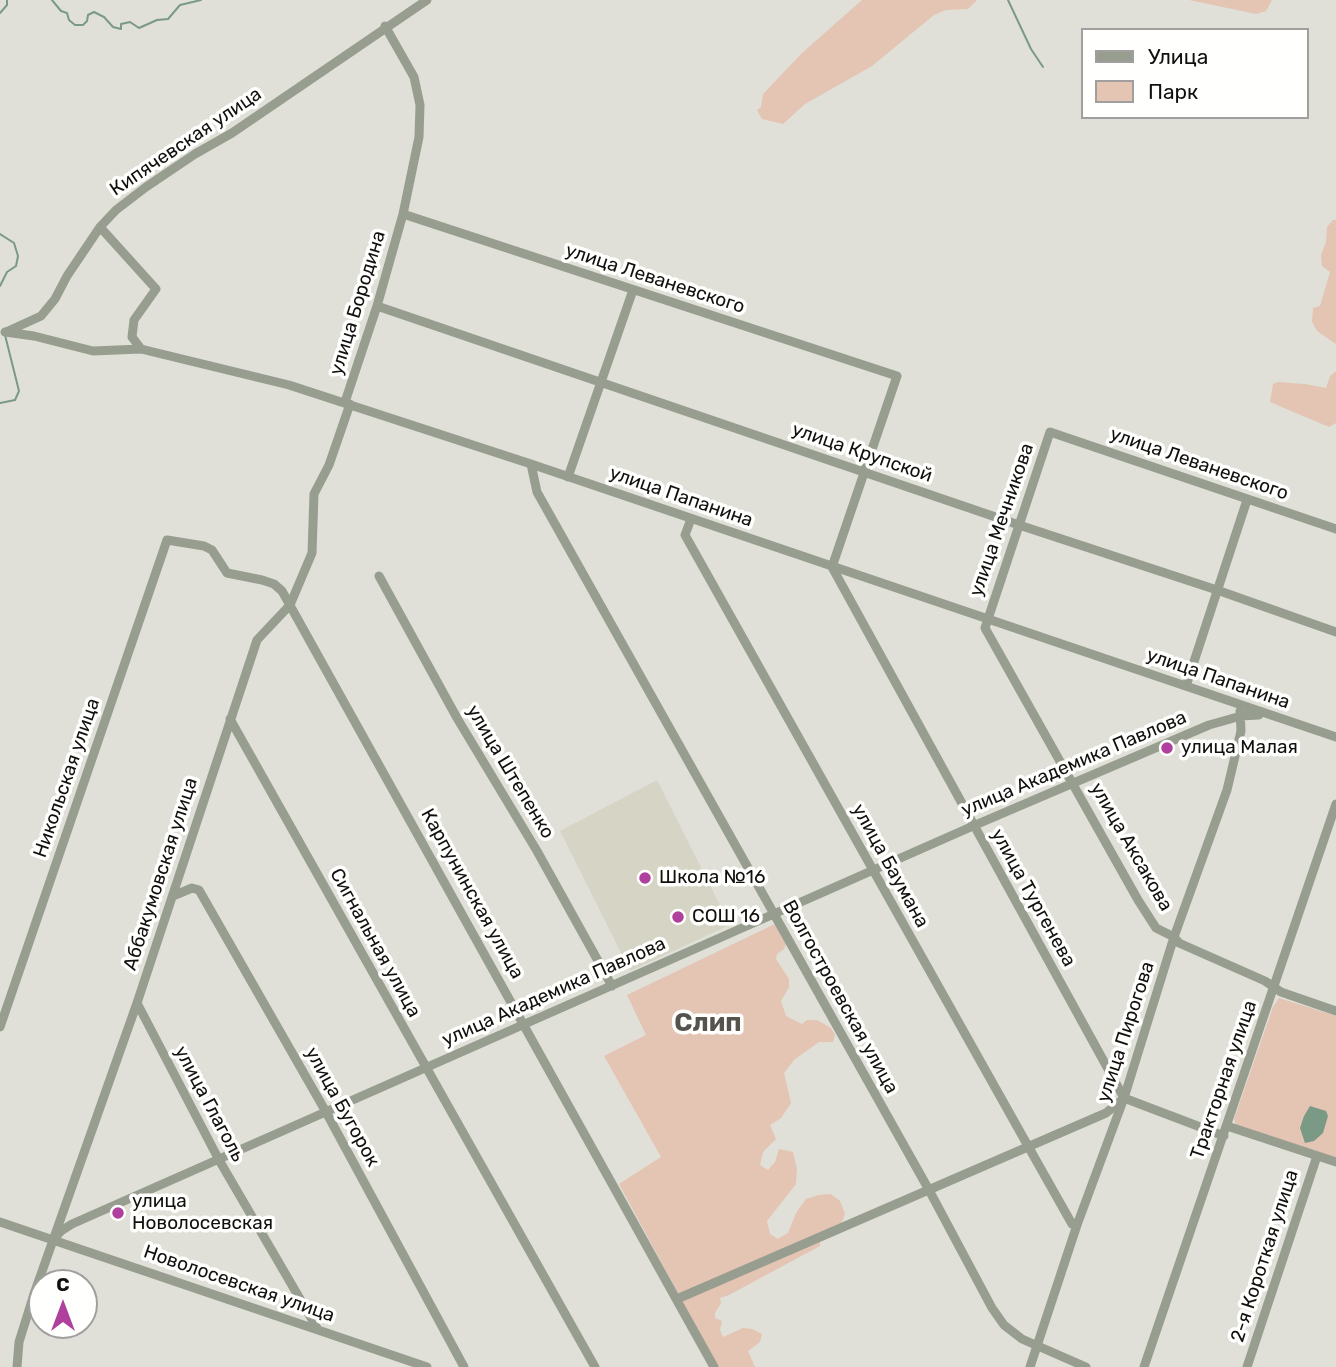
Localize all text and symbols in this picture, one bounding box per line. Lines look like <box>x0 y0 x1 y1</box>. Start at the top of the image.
legend <box>1080 28 1308 119</box>
text: Улица <box>1148 44 1208 69</box>
text: Парк <box>1148 79 1198 104</box>
street label: Кипячевская улица <box>106 83 266 201</box>
street label: улица Бородина <box>325 228 391 378</box>
street label: улица Леваневского <box>562 239 748 319</box>
street label: улица Крупской <box>789 418 935 488</box>
street label: улица Леваневского <box>1107 423 1291 505</box>
street label: улица Мечникова <box>965 440 1039 600</box>
street label: улица Папанина <box>606 462 756 532</box>
street label: улица Папанина <box>1143 644 1293 714</box>
street label: Никольская улица <box>29 695 105 861</box>
street label: улица Штепенко <box>461 701 559 843</box>
street label: улица Академика Павлова <box>958 706 1190 822</box>
place label: улица Малая <box>1181 737 1298 759</box>
marker: улица Малая <box>1159 740 1175 756</box>
street label: Аббакумовская улица <box>119 775 203 973</box>
street label: улица Аксакова <box>1085 779 1177 915</box>
street label: улица Баумана <box>847 800 933 932</box>
street label: Карпунинская улица <box>416 805 528 983</box>
street label: улица Тургенева <box>986 825 1080 971</box>
street label: Сигнальная улица <box>325 865 425 1021</box>
place label: Школа №16 <box>659 867 765 889</box>
marker: Школа №16 <box>637 870 653 886</box>
street label: Волгостроевская улица <box>777 896 903 1098</box>
place label: СОШ 16 <box>692 906 760 928</box>
marker: СОШ 16 <box>670 909 686 925</box>
street label: улица Академика Павлова <box>439 932 669 1052</box>
street label: улица Пирогова <box>1092 959 1160 1105</box>
street label: Тракторная улица <box>1186 997 1262 1163</box>
district label: Слип <box>674 1007 742 1039</box>
street label: улица Глаголь <box>169 1042 249 1166</box>
street label: улица Бугорок <box>300 1043 384 1171</box>
street label: 2-я Короткая улица <box>1226 1167 1304 1345</box>
place label: улица Новолосевская <box>132 1191 273 1235</box>
marker: улица Новолосевская <box>110 1205 126 1221</box>
street label: Новолосевская улица <box>141 1241 337 1327</box>
north arrow <box>28 1269 98 1339</box>
text: С <box>56 1273 70 1296</box>

